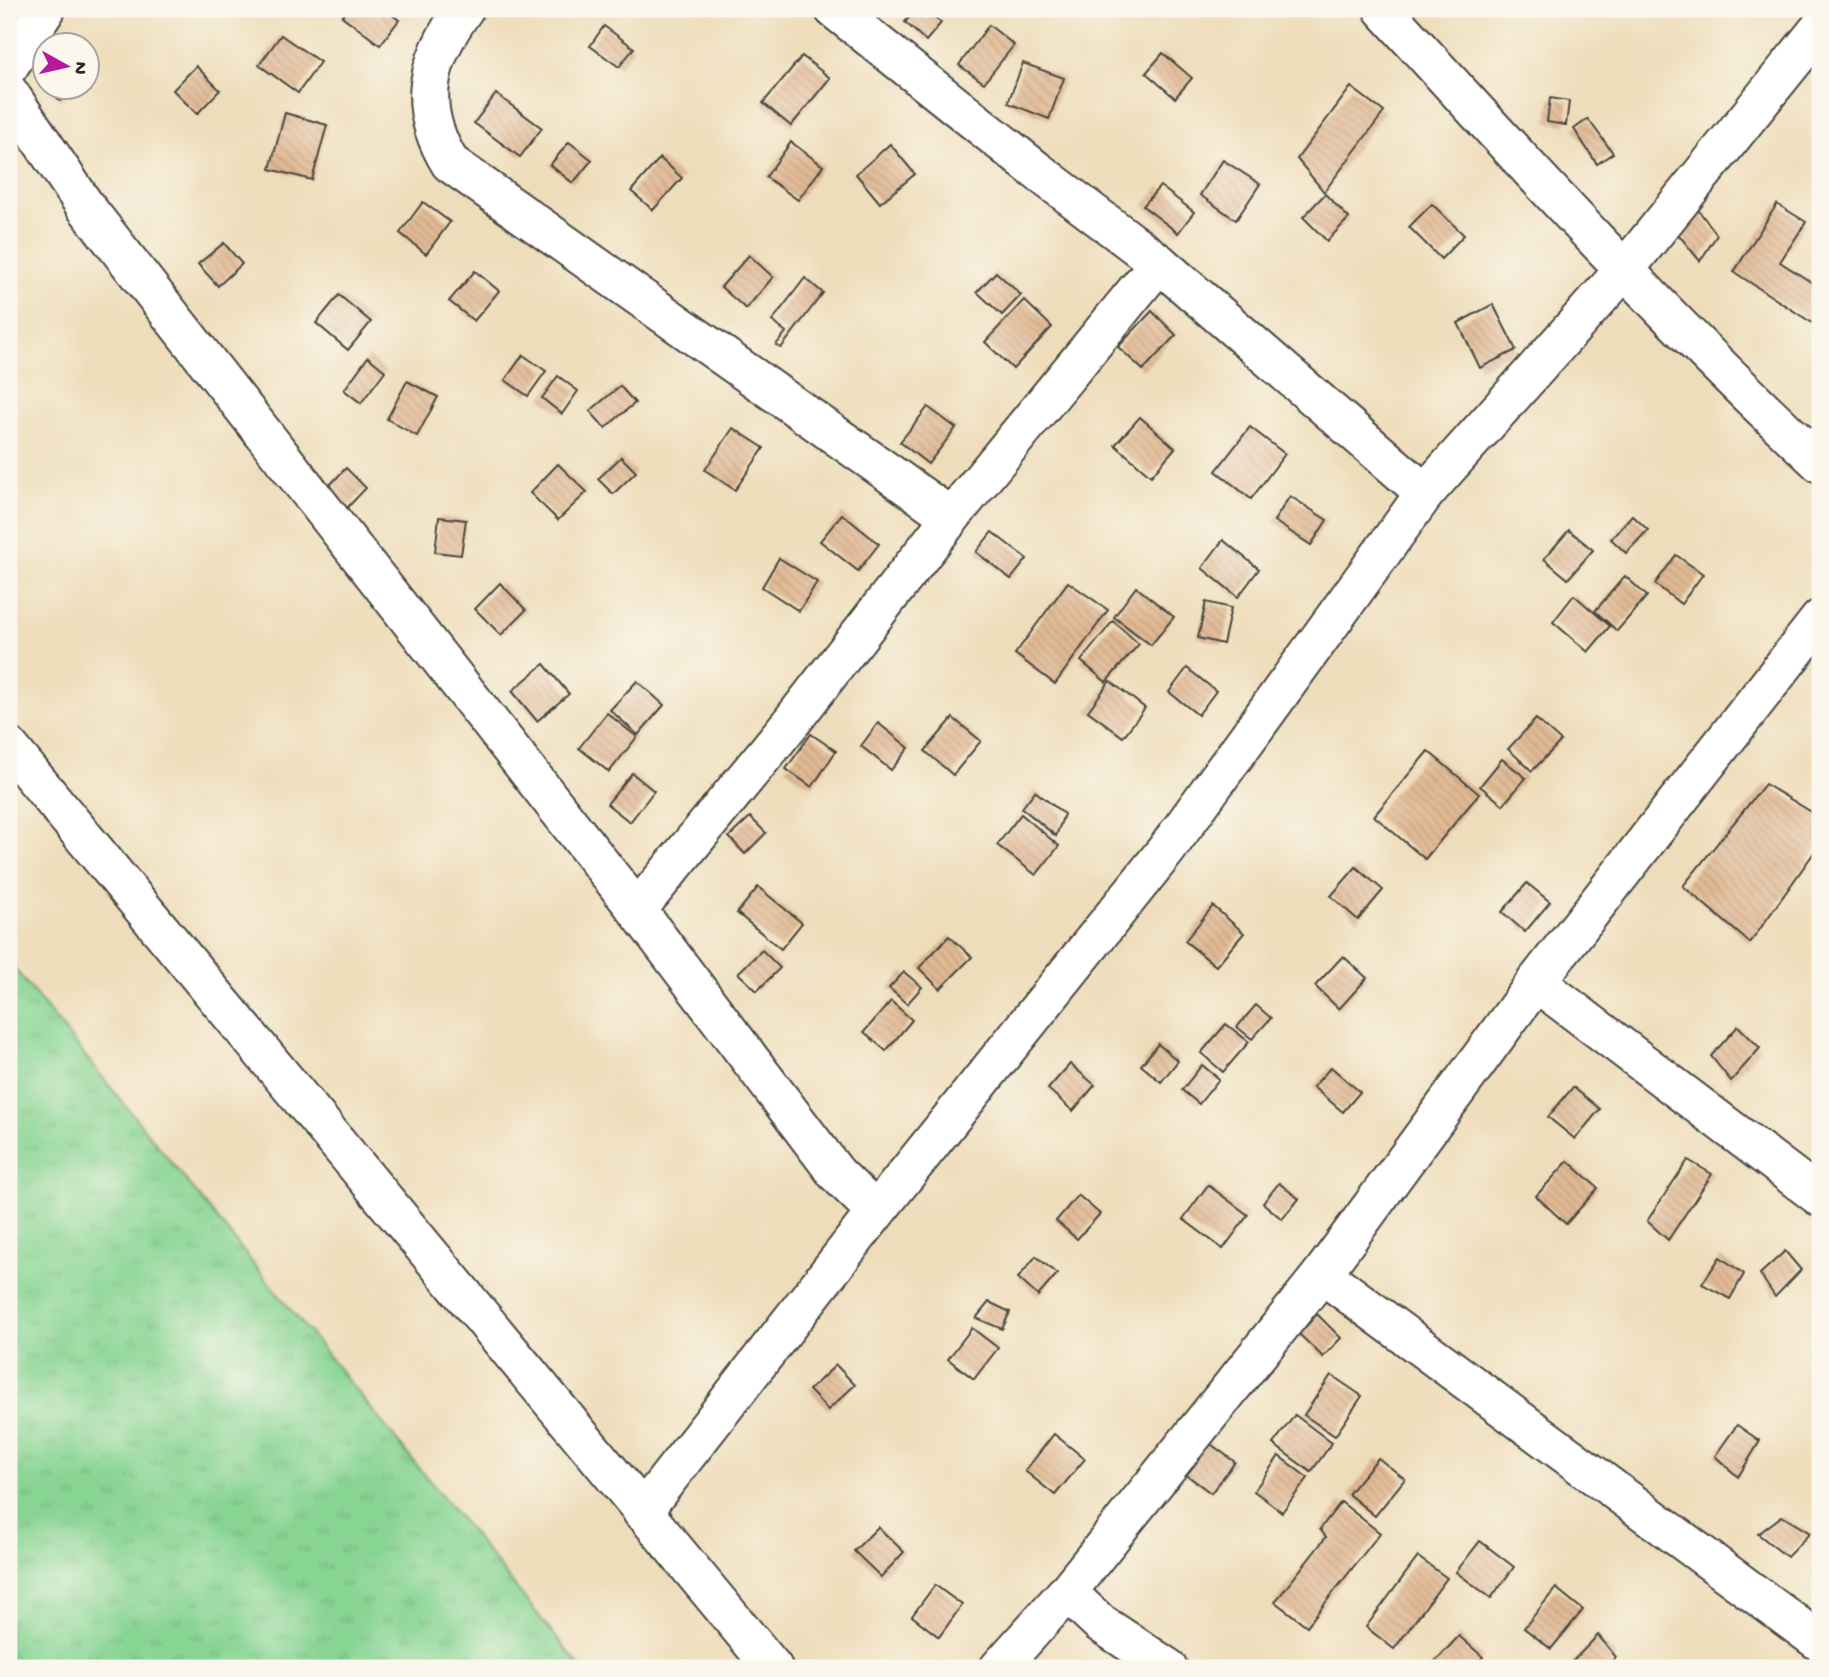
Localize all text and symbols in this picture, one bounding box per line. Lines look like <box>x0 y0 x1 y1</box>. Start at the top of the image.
north arrow <box>32 32 102 102</box>
text: N <box>67 60 92 76</box>

